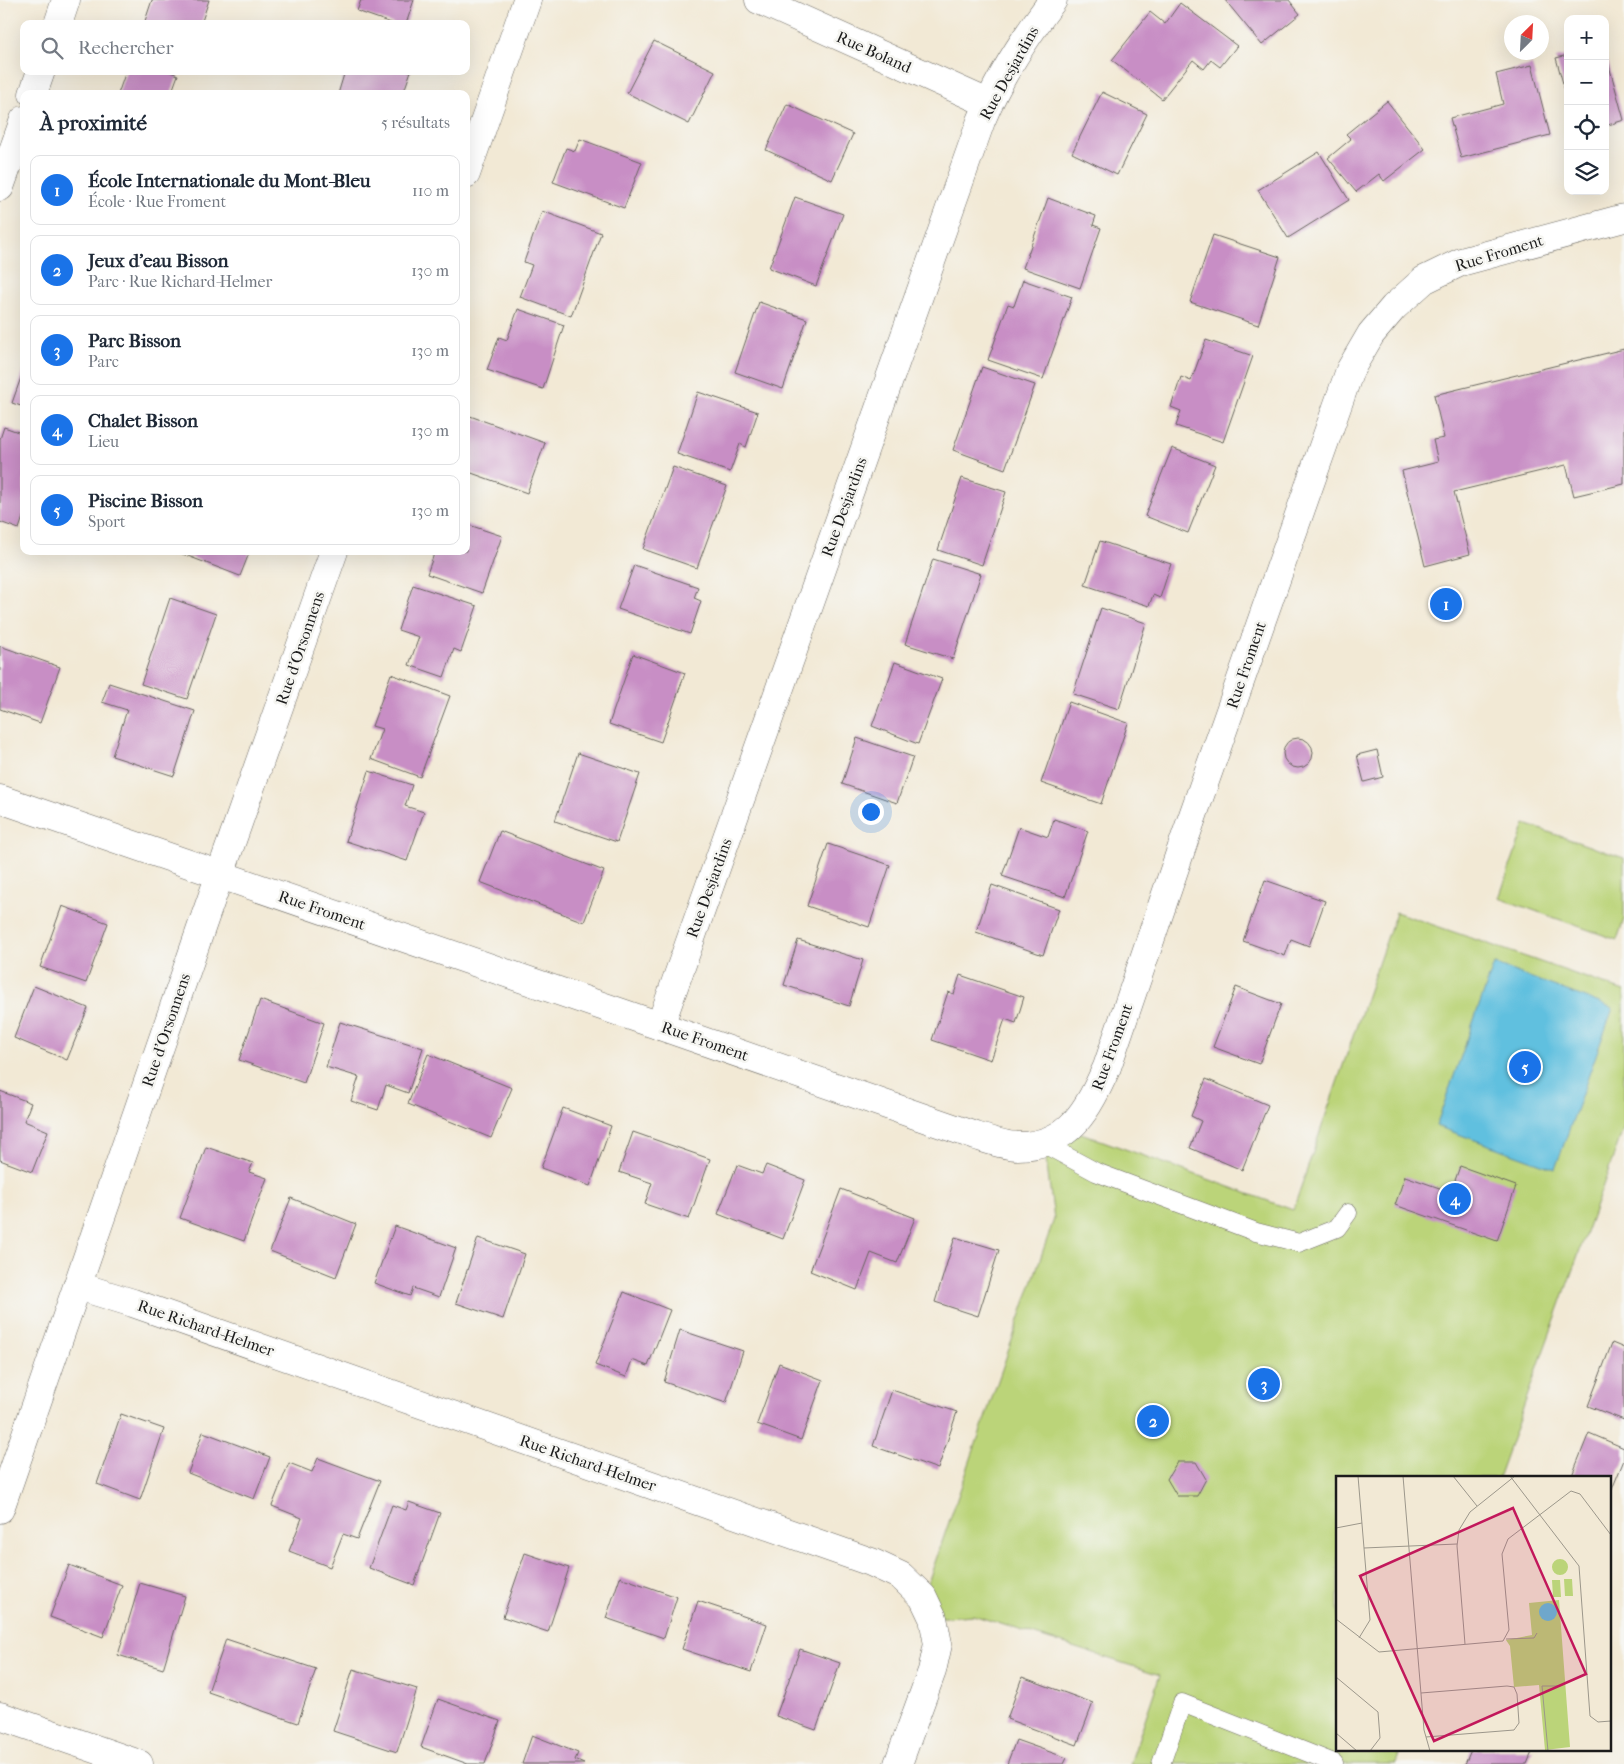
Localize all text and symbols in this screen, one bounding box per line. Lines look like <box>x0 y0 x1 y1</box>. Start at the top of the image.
north arrow <box>1504 15 1549 60</box>
map controls <box>1564 15 1609 195</box>
button: + <box>1564 15 1609 60</box>
search box <box>20 20 470 75</box>
street label: Rue Desjardins <box>975 23 1043 123</box>
street label: Rue Boland <box>834 27 915 77</box>
icon: search <box>38 34 66 62</box>
text: Rechercher <box>78 37 174 59</box>
button: − <box>1564 60 1609 105</box>
button: locate <box>1564 105 1609 150</box>
text: À proximité <box>40 111 147 135</box>
text: 5 résultats <box>381 113 450 132</box>
button: layers <box>1564 150 1609 195</box>
text: École Internationale du Mont-Bleu <box>88 170 371 192</box>
text: 1 <box>54 181 60 200</box>
text: 110 m <box>412 181 449 200</box>
text: École · Rue Froment <box>88 192 226 211</box>
street label: Rue Froment <box>1453 231 1546 275</box>
text: Jeux d'eau Bisson <box>88 250 228 272</box>
text: 2 <box>53 261 61 280</box>
text: 130 m <box>411 261 449 280</box>
text: Parc · Rue Richard-Helmer <box>88 272 272 291</box>
text: Parc Bisson <box>88 330 181 352</box>
text: 3 <box>54 341 60 360</box>
text: 130 m <box>411 341 449 360</box>
text: Parc <box>88 352 119 371</box>
text: Chalet Bisson <box>88 410 198 432</box>
text: 4 <box>52 421 62 440</box>
text: 130 m <box>411 421 449 440</box>
text: Lieu <box>88 432 119 451</box>
street label: Rue Desjardins <box>817 455 871 559</box>
text: Piscine Bisson <box>88 490 203 512</box>
text: 5 <box>54 501 60 520</box>
text: 130 m <box>411 501 449 520</box>
text: Sport <box>88 512 126 531</box>
pin: 1 <box>1430 585 1462 623</box>
street label: Rue d'Orsonnens <box>272 589 328 707</box>
street label: Rue Froment <box>1222 619 1270 711</box>
your location <box>858 799 884 825</box>
street label: Rue Desjardins <box>682 836 736 940</box>
street label: Rue Froment <box>276 886 368 934</box>
street label: Rue d'Orsonnens <box>138 971 194 1089</box>
street label: Rue Froment <box>1088 1001 1137 1093</box>
street label: Rue Froment <box>659 1017 751 1065</box>
pin: 5 <box>1509 1048 1541 1086</box>
pin: 4 <box>1439 1180 1471 1218</box>
street label: Rue Richard-Helmer <box>135 1296 277 1360</box>
pin: 3 <box>1248 1365 1280 1403</box>
pin: 2 <box>1137 1402 1169 1440</box>
street label: Rue Richard-Helmer <box>517 1431 659 1495</box>
inset map <box>1336 1476 1612 1752</box>

